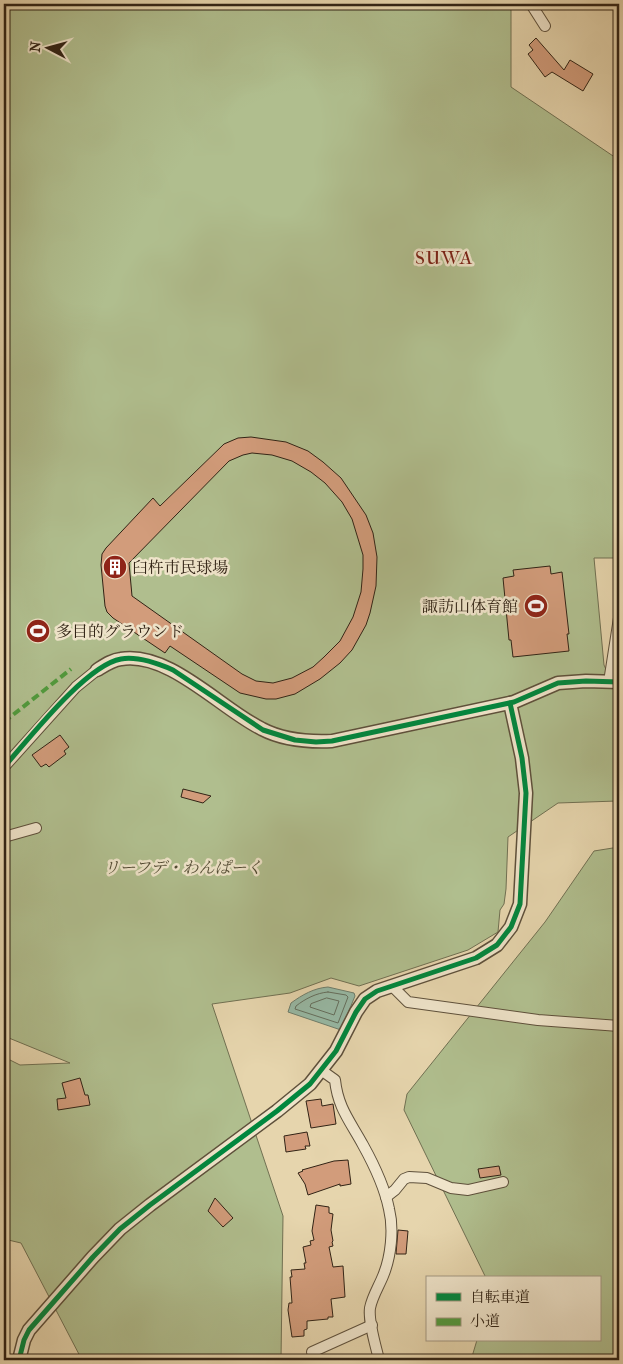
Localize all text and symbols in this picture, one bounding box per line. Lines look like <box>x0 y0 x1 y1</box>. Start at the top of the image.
north arrow <box>22 22 72 72</box>
text: N <box>27 40 45 53</box>
district label: SUWA <box>415 247 473 269</box>
building icon: 臼杵市民球場 <box>102 554 128 580</box>
place label: 臼杵市民球場 <box>132 558 228 577</box>
sports icon: 諏訪山体育館 <box>523 593 549 619</box>
place label: 諏訪山体育館 <box>422 597 518 616</box>
sports icon: 多目的グラウンド <box>25 618 51 644</box>
place label: 多目的グラウンド <box>56 622 184 641</box>
park label: リーフデ・わんぱーく <box>103 858 263 877</box>
legend <box>426 1276 600 1342</box>
text: 自転車道 <box>470 1288 530 1306</box>
text: 小道 <box>470 1312 500 1330</box>

